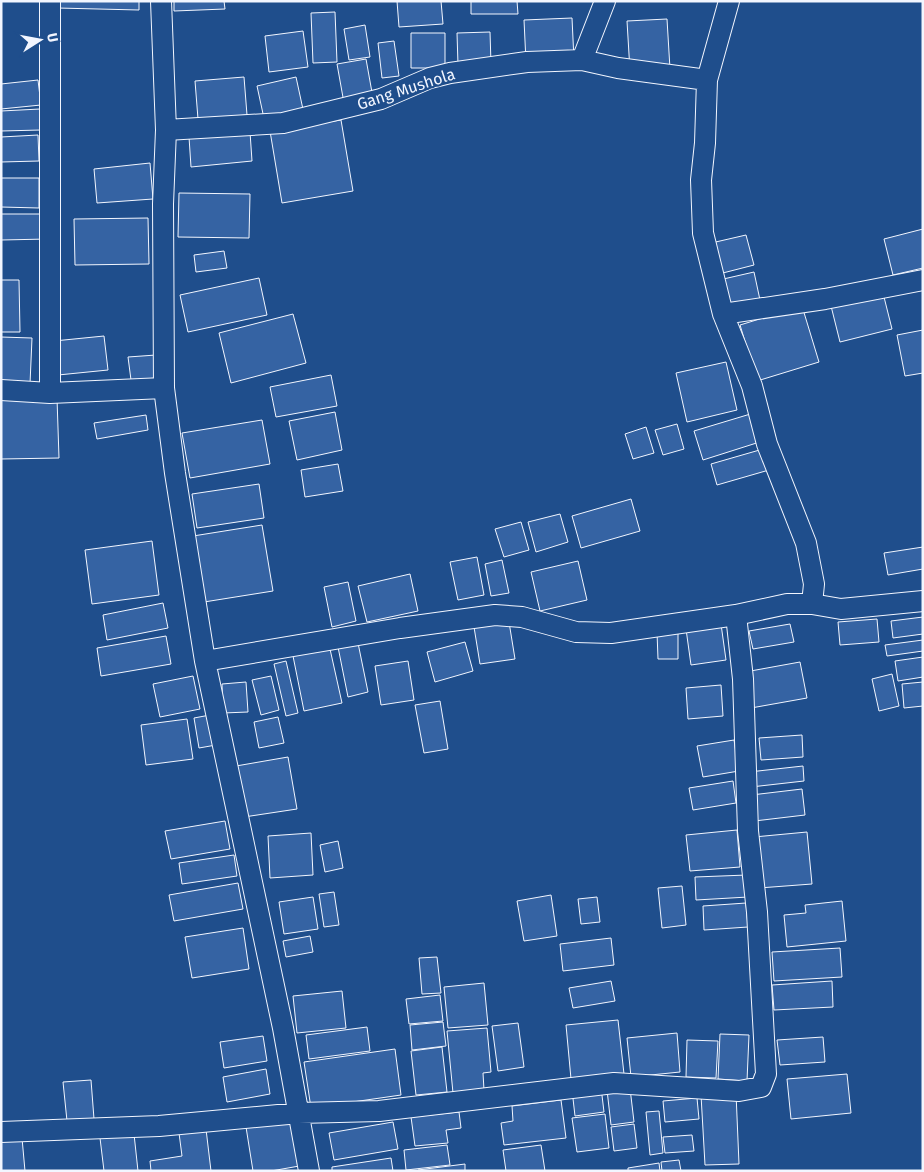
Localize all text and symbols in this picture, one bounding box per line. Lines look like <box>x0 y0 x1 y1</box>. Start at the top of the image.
north arrow <box>15 15 65 65</box>
text: U <box>43 32 61 44</box>
street label: Gang Mushola <box>355 64 457 114</box>

